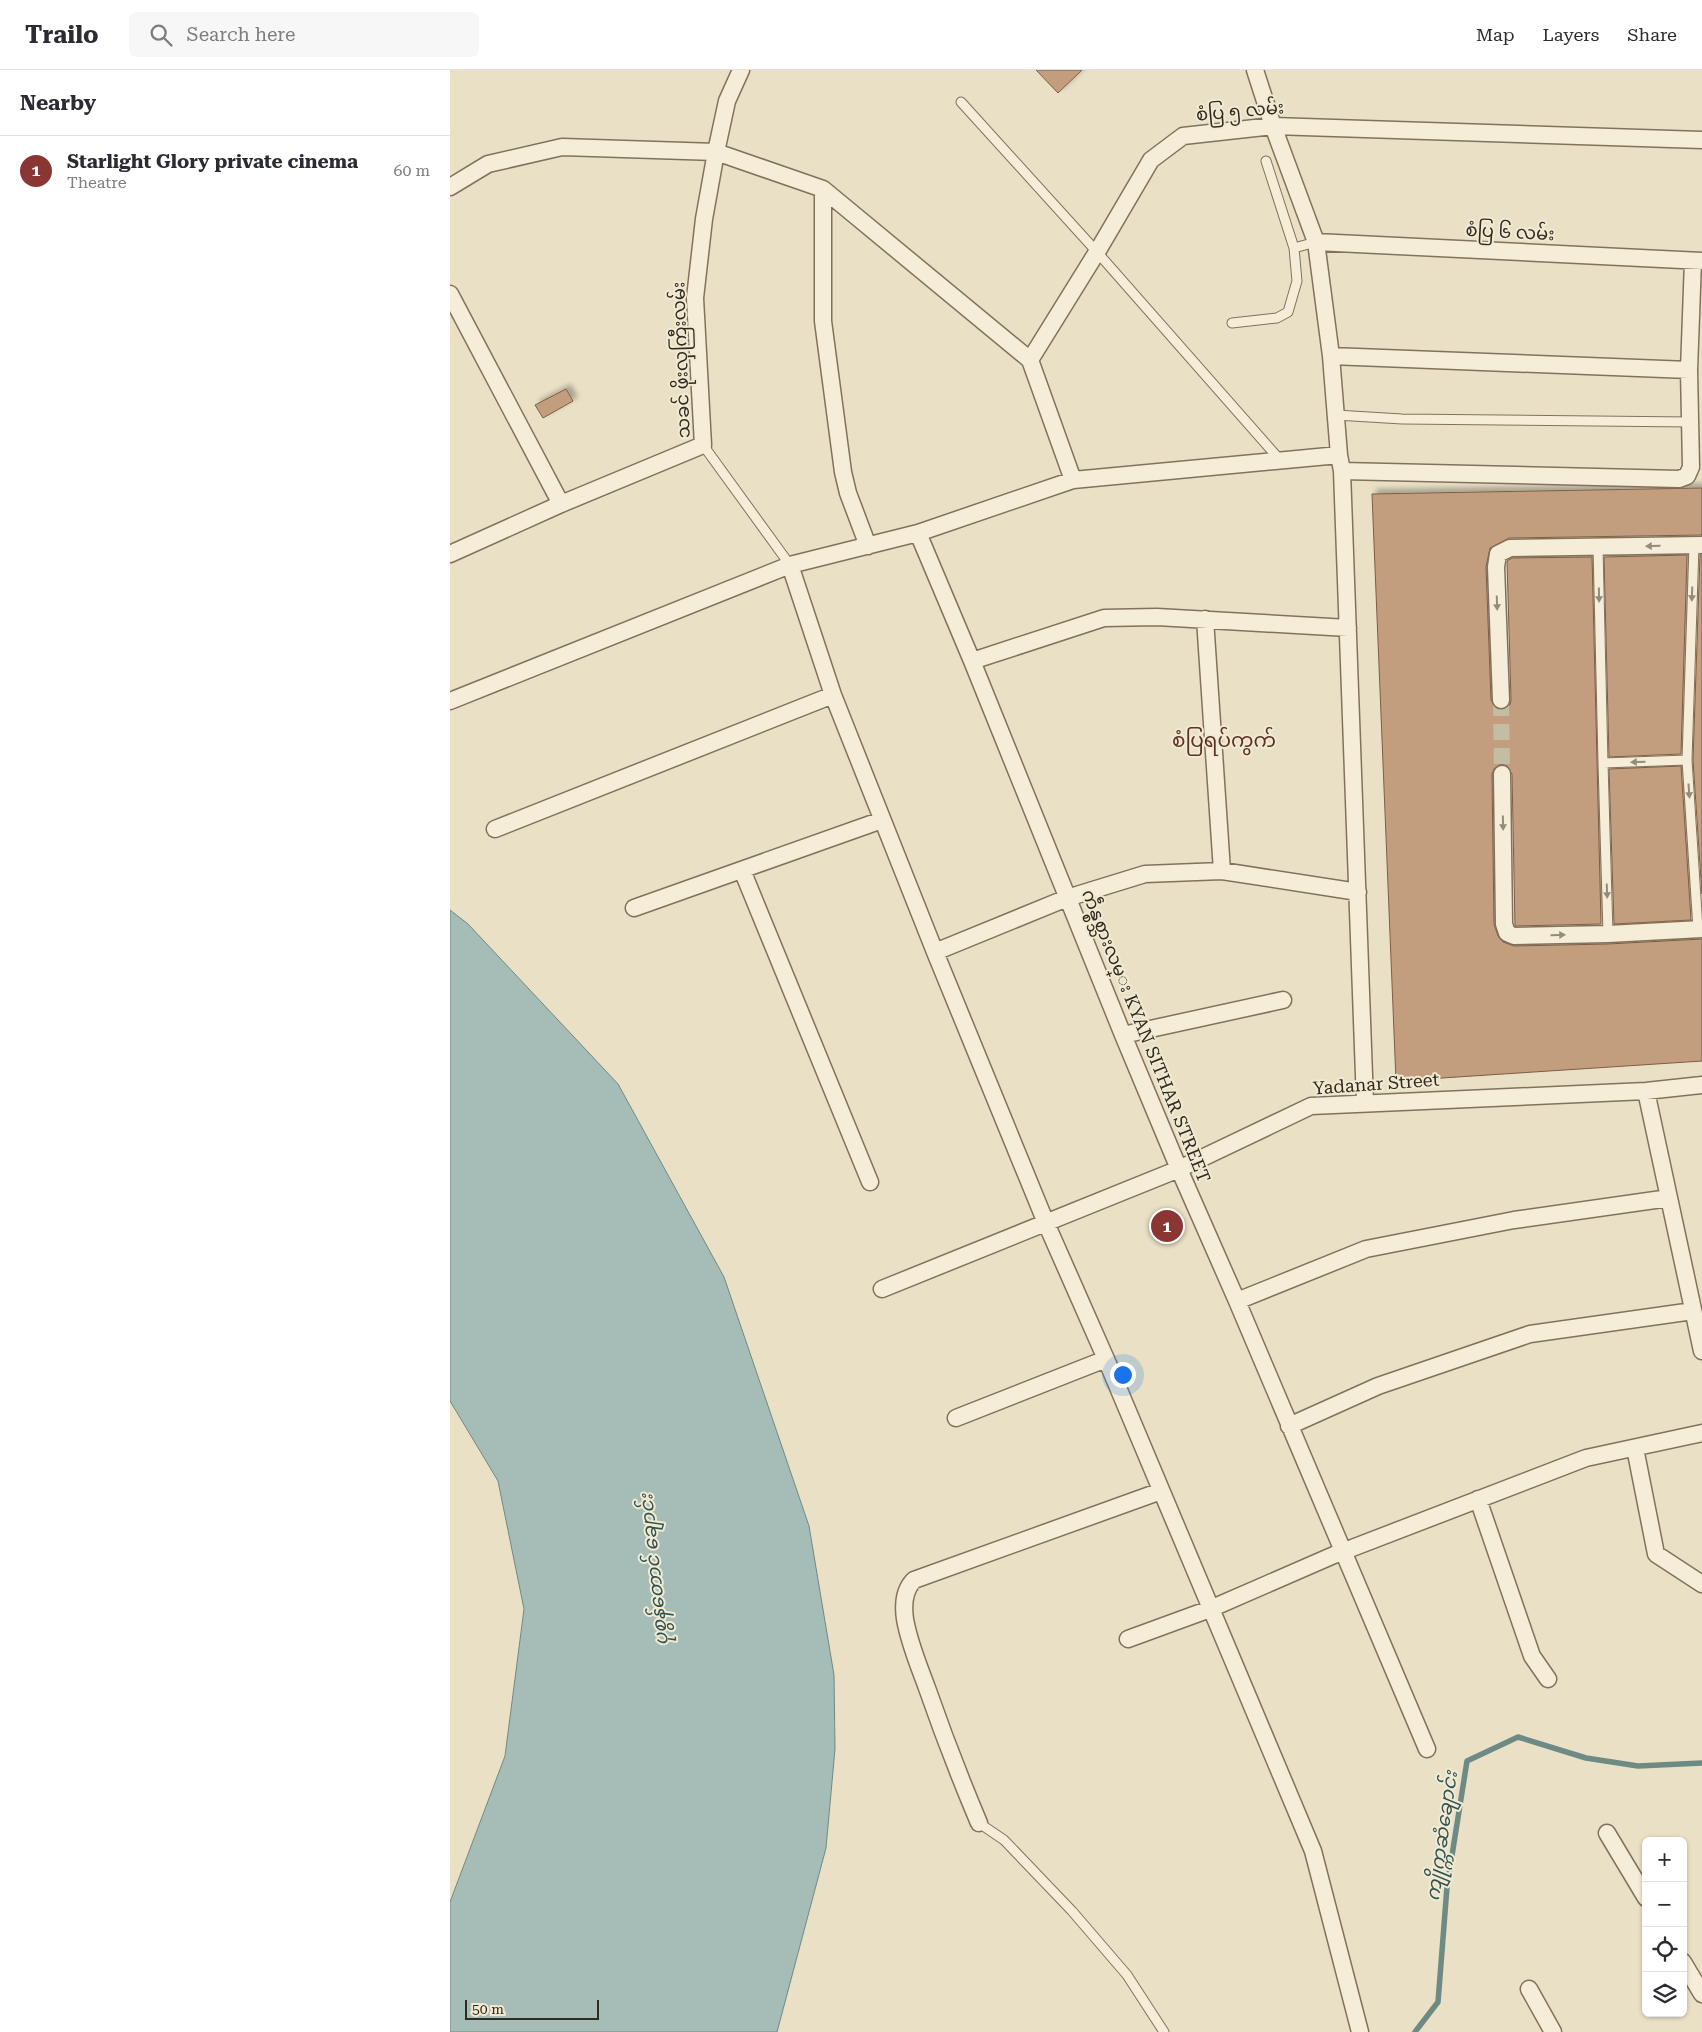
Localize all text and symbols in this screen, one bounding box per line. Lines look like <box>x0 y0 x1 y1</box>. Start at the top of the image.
search box <box>129 12 479 57</box>
text: Trailo <box>25 21 99 49</box>
icon: search <box>147 21 175 49</box>
text: Search here <box>187 23 295 46</box>
text: Map <box>1476 24 1515 45</box>
text: Layers <box>1543 24 1599 45</box>
text: Share <box>1627 24 1677 45</box>
text: Nearby <box>20 91 96 115</box>
street label: စံပြ ၅ လမ်း <box>1195 94 1285 130</box>
text: Starlight Glory private cinema <box>67 150 358 173</box>
text: 1 <box>32 161 40 180</box>
text: 60 m <box>393 161 430 180</box>
text: Theatre <box>67 173 126 192</box>
street label: စံပြ ၆ လမ်း <box>1465 217 1555 249</box>
street label: သခင် ဖိုးလှကြီးလမ်း <box>664 281 699 439</box>
one-way arrow <box>1645 542 1661 550</box>
one-way arrow <box>1688 586 1696 602</box>
one-way arrow <box>1595 588 1603 604</box>
one-way arrow <box>1494 595 1502 611</box>
district label: စံပြရပ်ကွက် <box>1172 726 1276 756</box>
one-way arrow <box>1630 758 1646 766</box>
one-way arrow <box>1686 784 1694 800</box>
one-way arrow <box>1499 815 1507 831</box>
one-way arrow <box>1603 883 1611 899</box>
street label: ကဵန္စစ္သားလမ္း KYAN SITHAR STREET <box>1073 885 1218 1188</box>
one-way arrow <box>1550 931 1566 939</box>
street label: Yadanar Street <box>1312 1069 1440 1098</box>
pin: 1 <box>1151 1207 1183 1245</box>
your location <box>1110 1362 1136 1388</box>
water label: ပုစွန်တောင် ချောင်း <box>632 1491 677 1647</box>
water label: ကျိုက္ကဆံချောင်း <box>1419 1768 1466 1903</box>
map controls <box>1642 1837 1687 2017</box>
button: + <box>1642 1837 1687 1882</box>
button: − <box>1642 1882 1687 1927</box>
button: locate <box>1642 1927 1687 1972</box>
button: layers <box>1642 1972 1687 2017</box>
scale bar <box>465 1997 599 2020</box>
text: 50 m <box>472 2001 504 2017</box>

